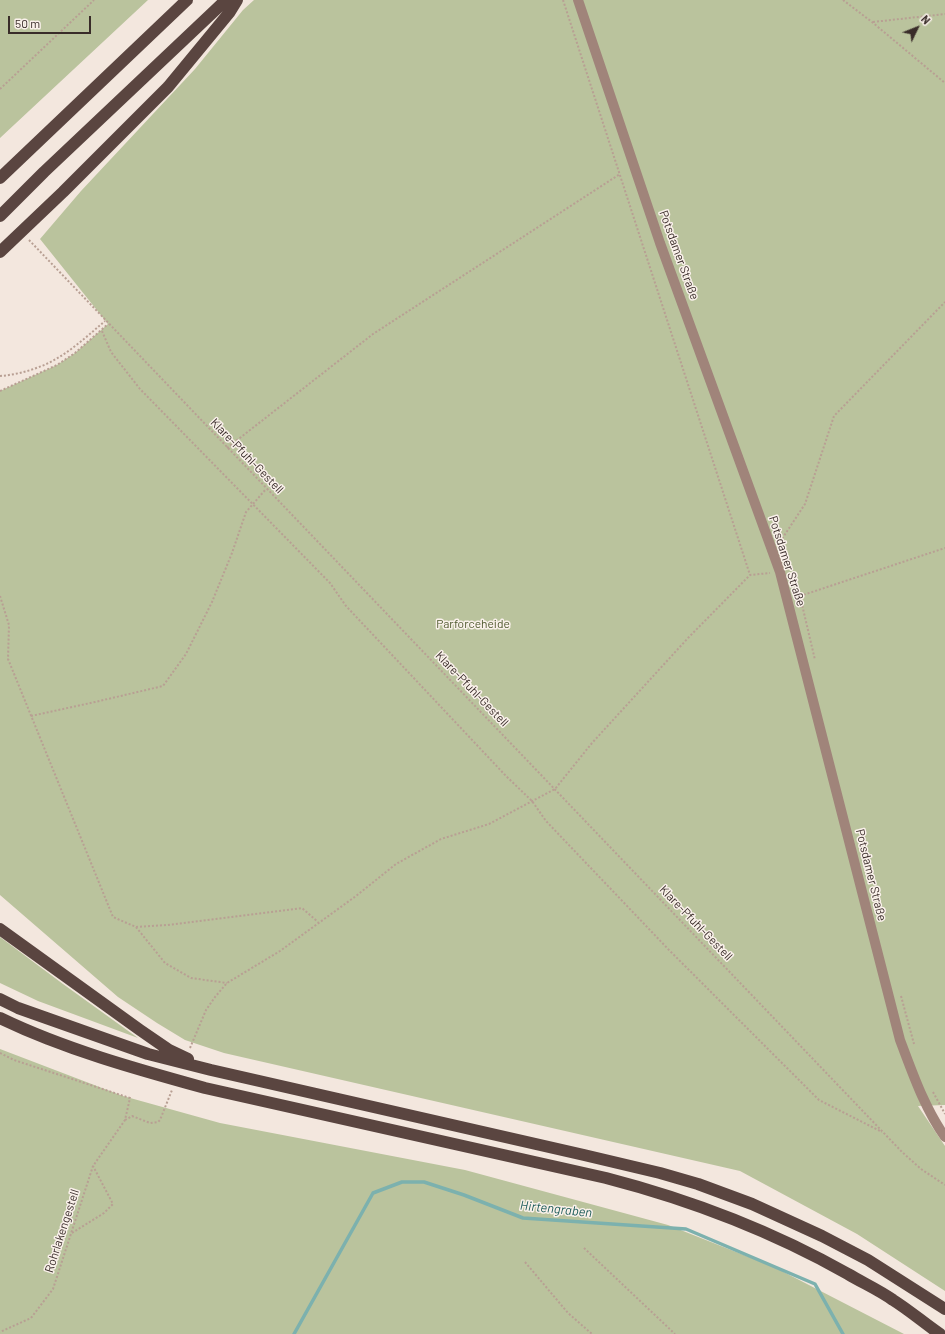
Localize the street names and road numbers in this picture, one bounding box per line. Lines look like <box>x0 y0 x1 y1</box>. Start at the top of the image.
street label: Potsdamer Straße <box>656 208 702 302</box>
street label: Klare-Pfuhl-Gestell <box>207 415 287 497</box>
street label: Potsdamer Straße <box>766 514 808 608</box>
street label: Klare-Pfuhl-Gestell <box>432 648 512 730</box>
street label: Potsdamer Straße <box>853 828 889 922</box>
street label: Klare-Pfuhl-Gestell <box>656 882 736 964</box>
street label: Rohrlakengestell <box>42 1188 82 1274</box>

